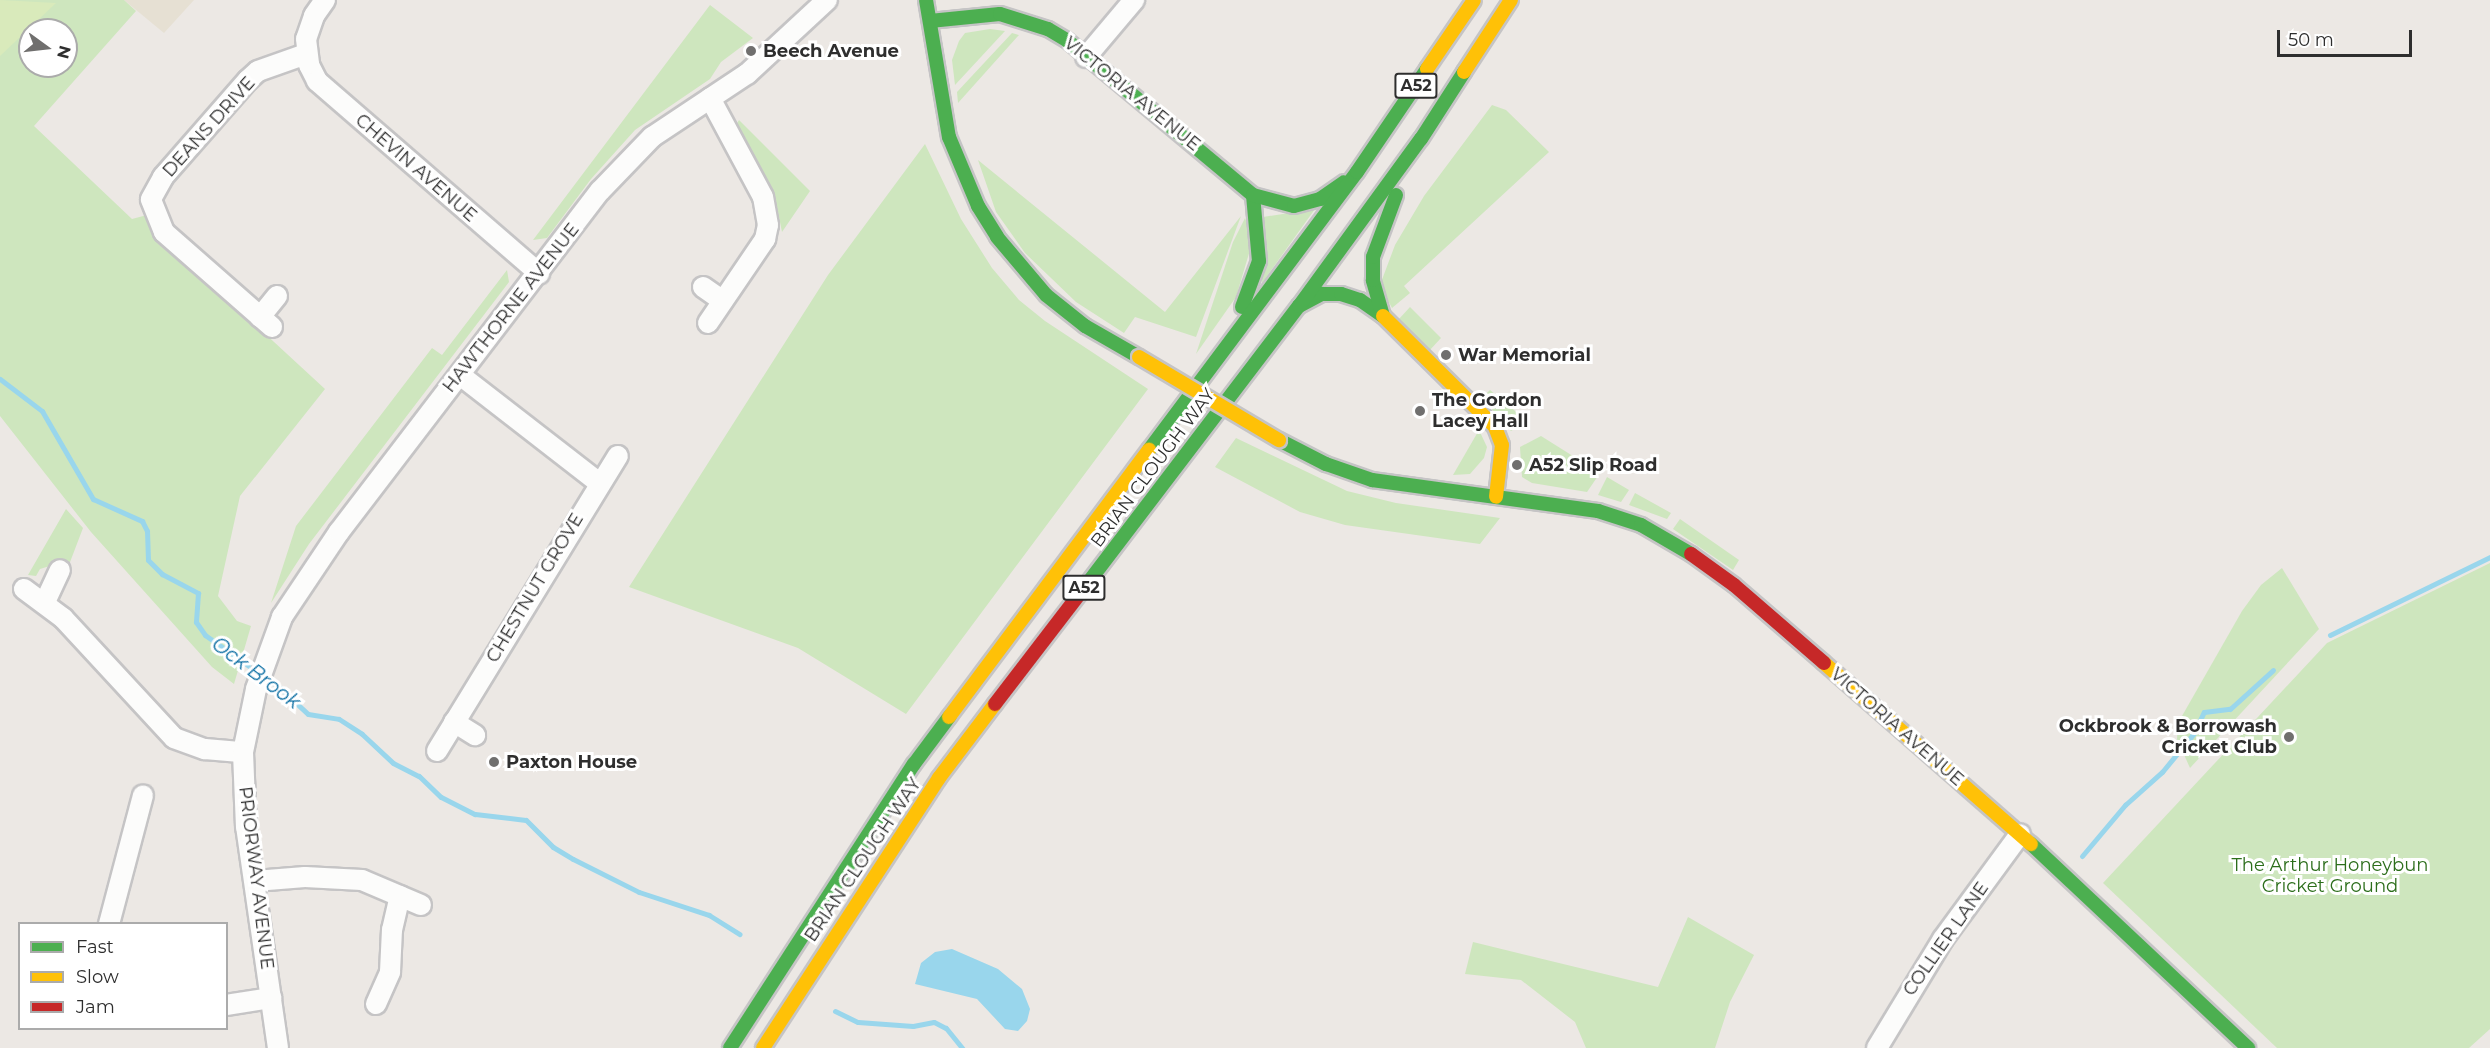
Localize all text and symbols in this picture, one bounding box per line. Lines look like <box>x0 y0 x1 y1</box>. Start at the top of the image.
north arrow <box>18 18 78 78</box>
scale bar <box>2280 18 2415 56</box>
text: 50 m <box>2288 29 2334 51</box>
street label: VICTORIA AVENUE <box>1060 32 1204 156</box>
place label: Beech Avenue <box>763 40 899 62</box>
text: N <box>53 44 75 61</box>
marker: Beech Avenue <box>744 44 758 58</box>
street label: DEANS DRIVE <box>158 72 260 182</box>
road number: A52 <box>1394 73 1438 99</box>
street label: CHEVIN AVENUE <box>351 109 481 227</box>
street label: HAWTHORNE AVENUE <box>438 219 584 397</box>
place label: War Memorial <box>1458 344 1591 366</box>
marker: War Memorial <box>1439 348 1453 362</box>
street label: BRIAN CLOUGH WAY <box>1086 384 1220 552</box>
place label: The Gordon Lacey Hall <box>1432 390 1542 432</box>
marker: The Gordon Lacey Hall <box>1413 404 1427 418</box>
place label: A52 Slip Road <box>1529 454 1657 476</box>
marker: A52 Slip Road <box>1510 458 1524 472</box>
street label: CHESTNUT GROVE <box>482 509 588 667</box>
road number: A52 <box>1062 575 1106 601</box>
water label: Ock Brook <box>207 632 305 714</box>
street label: VICTORIA AVENUE <box>1826 663 1968 791</box>
place label: Ockbrook & Borrowash Cricket Club <box>2059 716 2277 758</box>
marker: Ockbrook & Borrowash Cricket Club <box>2282 730 2296 744</box>
place label: Paxton House <box>506 751 637 773</box>
marker: Paxton House <box>487 755 501 769</box>
street label: BRIAN CLOUGH WAY <box>800 774 926 946</box>
street label: PRIORWAY AVENUE <box>234 785 278 971</box>
park label: The Arthur Honeybun Cricket Ground <box>2231 855 2429 898</box>
street label: COLLIER LANE <box>1899 878 1993 1000</box>
legend <box>18 922 228 1030</box>
text: Fast <box>76 936 114 958</box>
text: Slow <box>76 966 119 988</box>
text: Jam <box>76 996 115 1018</box>

